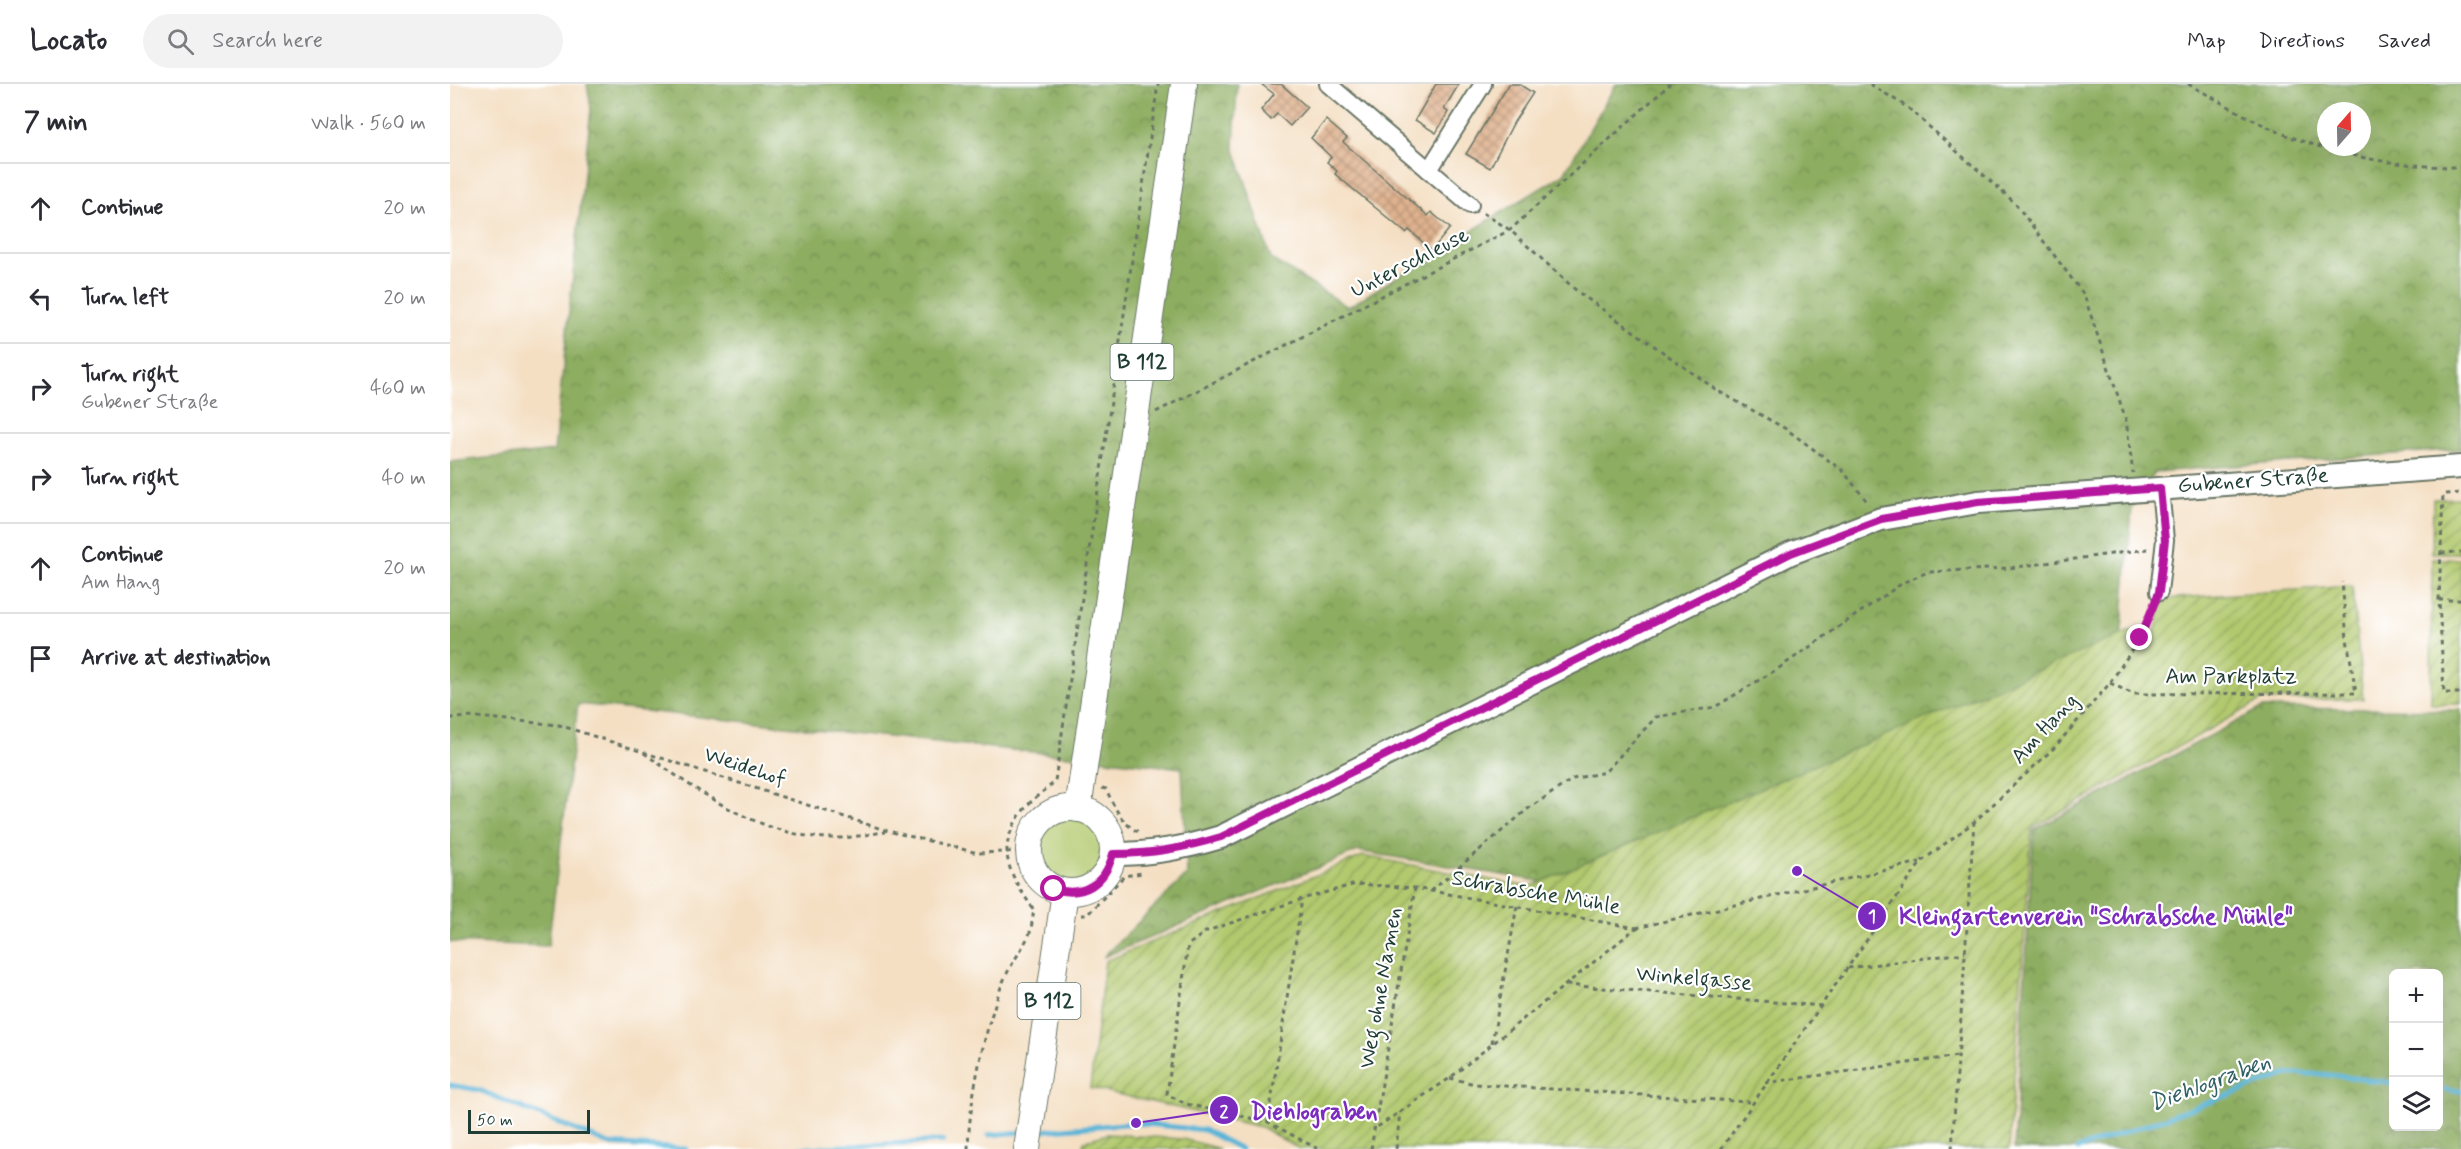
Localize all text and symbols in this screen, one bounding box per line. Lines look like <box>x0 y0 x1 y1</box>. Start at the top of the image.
search box <box>143 14 563 68</box>
text: Locato <box>30 23 107 60</box>
icon: search <box>164 25 197 58</box>
text: Search here <box>212 27 323 55</box>
text: Map <box>2187 27 2226 55</box>
text: Directions <box>2259 27 2345 55</box>
text: Saved <box>2378 27 2431 55</box>
north arrow <box>2317 102 2371 156</box>
text: 7 min <box>24 106 88 140</box>
text: Walk · 560 m <box>311 110 426 137</box>
icon: ahead <box>24 192 57 225</box>
text: Continue <box>81 194 163 222</box>
text: 20 m <box>383 195 426 222</box>
street label: Unterschleuse <box>1346 221 1474 305</box>
icon: left <box>24 282 57 315</box>
text: Turn left <box>81 284 169 312</box>
text: 20 m <box>383 285 426 312</box>
road number: B 112 <box>1110 344 1174 380</box>
text: Turn right <box>81 361 179 389</box>
icon: right <box>24 372 57 405</box>
text: 460 m <box>370 375 426 402</box>
text: Gubener Straße <box>81 389 218 416</box>
icon: right <box>24 462 57 495</box>
street label: Gubener Straße <box>2177 462 2330 500</box>
text: Turn right <box>81 464 179 492</box>
text: 40 m <box>382 465 426 492</box>
text: Continue <box>81 541 163 569</box>
icon: ahead <box>24 552 57 585</box>
text: 20 m <box>383 555 426 582</box>
text: Am Hang <box>81 569 160 596</box>
route end <box>2126 624 2152 650</box>
icon: arrive <box>24 642 57 675</box>
text: Arrive at destination <box>81 644 271 672</box>
street label: Am Parkplatz <box>2165 663 2297 691</box>
street label: Am Hang <box>2005 688 2086 771</box>
street label: Weidehof <box>700 741 790 793</box>
street label: Schrabsche Mühle <box>1449 864 1623 922</box>
route start <box>1040 875 1066 901</box>
callout: Kleingartenverein "Schrabsche Mühle" <box>1857 895 2305 937</box>
text: Kleingartenverein "Schrabsche Mühle" <box>1899 902 2293 936</box>
street label: Weg ohne Namen <box>1353 905 1412 1071</box>
text: 1 <box>1868 905 1876 929</box>
street label: Winkelgasse <box>1635 960 1753 1001</box>
map controls <box>2389 969 2443 1131</box>
button: + <box>2389 969 2443 1023</box>
road number: B 112 <box>1018 983 1080 1019</box>
button: − <box>2389 1023 2443 1077</box>
water label: Diehlograben <box>2145 1047 2275 1119</box>
button: layers <box>2389 1077 2443 1131</box>
callout: Diehlograben <box>1209 1089 1390 1131</box>
text: Diehlograben <box>1250 1097 1378 1129</box>
text: 2 <box>1220 1100 1229 1124</box>
scale bar <box>468 1107 590 1134</box>
text: 50 m <box>477 1110 513 1131</box>

